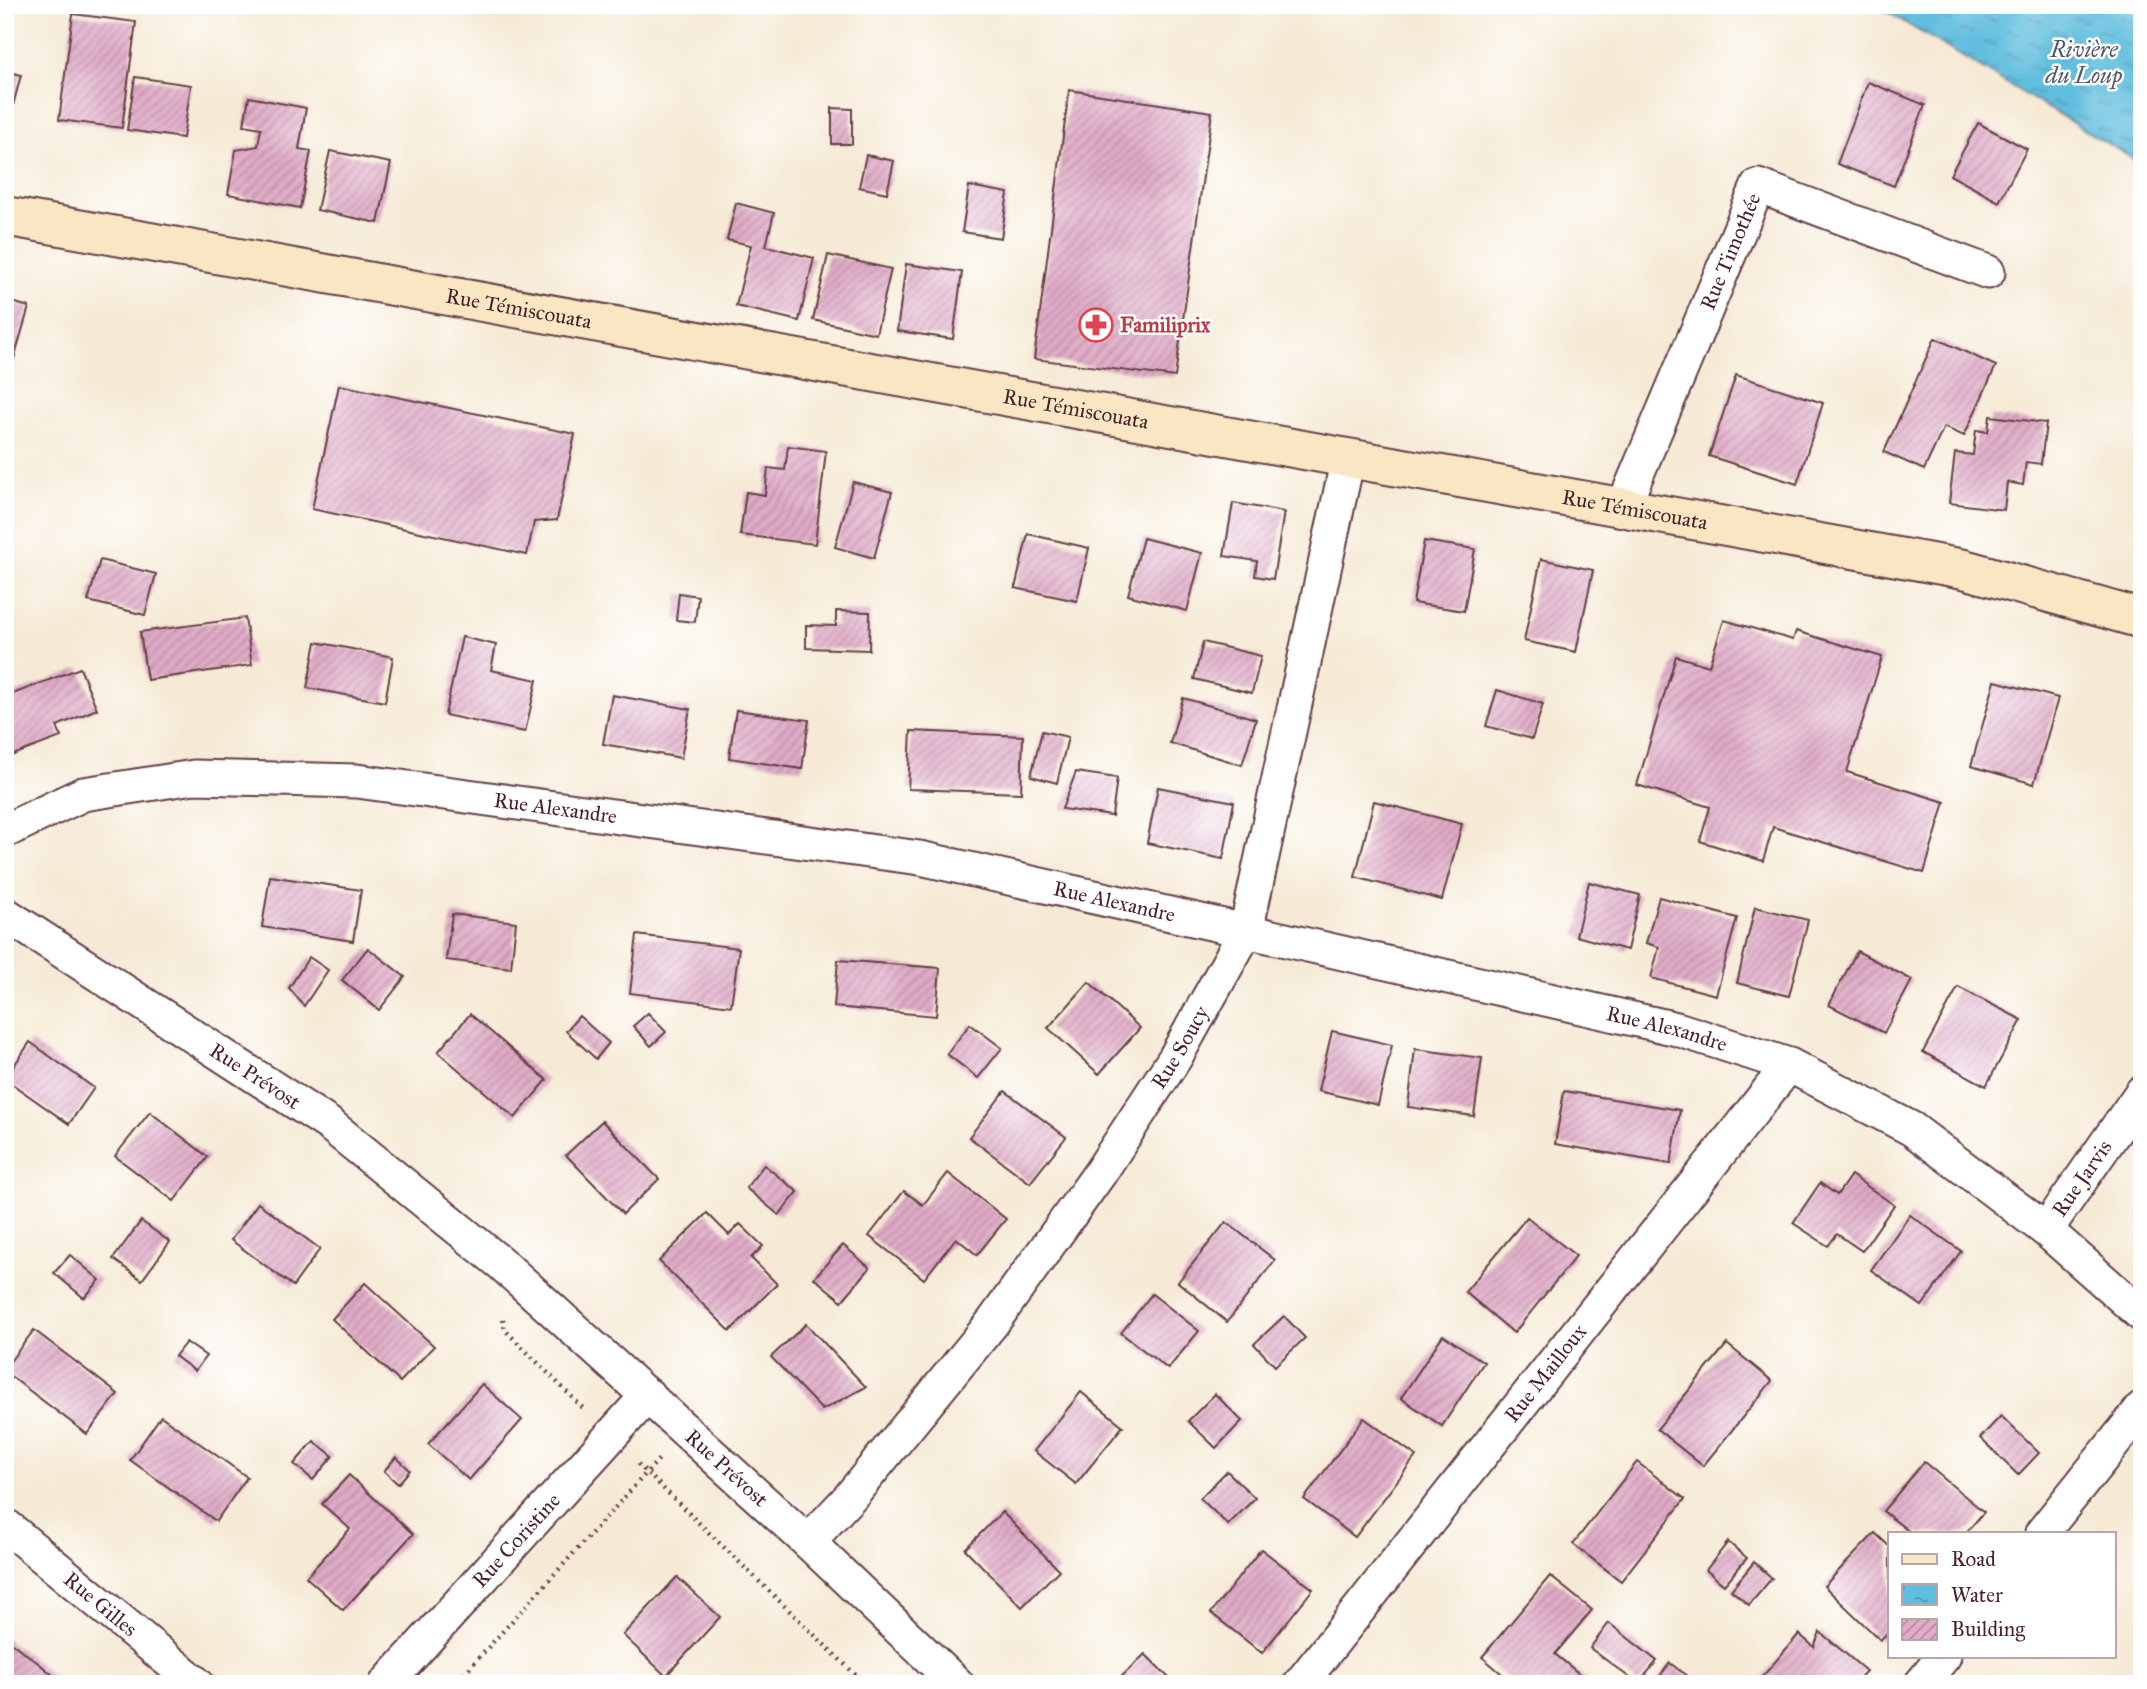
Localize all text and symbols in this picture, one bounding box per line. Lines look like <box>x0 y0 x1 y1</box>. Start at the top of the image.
water label: Rivière du Loup <box>2045 35 2122 90</box>
street label: Rue Timothée <box>1694 189 1767 314</box>
street label: Rue Témiscouata <box>444 283 594 334</box>
pharmacy icon: Familiprix <box>1077 306 1115 344</box>
place label: Familiprix <box>1120 312 1211 338</box>
street label: Rue Témiscouata <box>1001 383 1151 435</box>
street label: Rue Témiscouata <box>1560 484 1710 536</box>
street label: Rue Alexandre <box>492 787 619 829</box>
street label: Rue Alexandre <box>1051 875 1178 928</box>
street label: Rue Soucy <box>1145 1000 1215 1094</box>
street label: Rue Alexandre <box>1604 1000 1731 1057</box>
street label: Rue Prévost <box>205 1037 306 1115</box>
street label: Rue Jarvis <box>2046 1135 2118 1222</box>
street label: Rue Mailloux <box>1499 1318 1593 1428</box>
street label: Rue Prévost <box>680 1424 774 1513</box>
street label: Rue Coristine <box>467 1487 566 1593</box>
legend <box>1888 1532 2116 1658</box>
text: Road <box>1951 1546 1996 1572</box>
street label: Rue Gilles <box>58 1566 143 1642</box>
text: Water <box>1951 1582 2003 1608</box>
text: Building <box>1951 1616 2025 1642</box>

